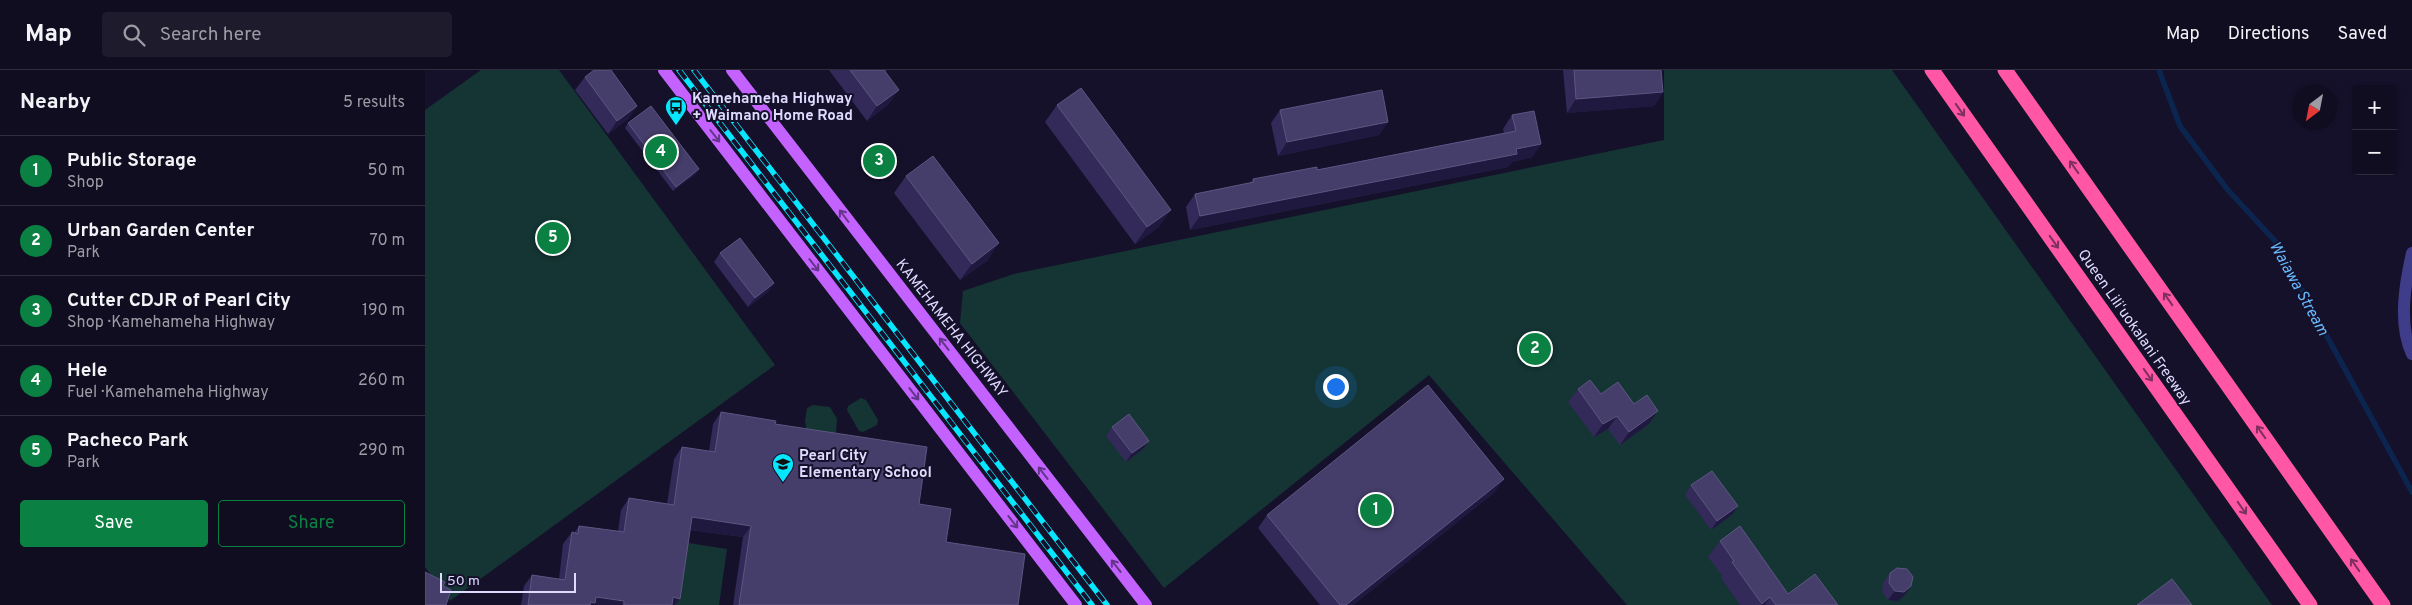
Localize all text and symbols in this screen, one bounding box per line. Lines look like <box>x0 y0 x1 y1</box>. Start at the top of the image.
search box <box>102 12 452 57</box>
text: Map <box>25 20 72 50</box>
icon: search <box>120 21 148 49</box>
text: Search here <box>160 23 261 47</box>
text: Map <box>2166 23 2200 46</box>
text: Directions <box>2228 23 2310 46</box>
text: Saved <box>2338 23 2387 46</box>
north arrow <box>2292 85 2337 130</box>
map controls <box>2352 85 2397 175</box>
button: + <box>2352 85 2397 130</box>
text: Nearby <box>20 89 91 116</box>
place label: Kamehameha Highway + Waimano Home Road <box>692 90 853 126</box>
text: 5 results <box>343 93 405 113</box>
bus stop icon: Kamehameha Highway + Waimano Home Road <box>664 95 688 126</box>
one-way arrow <box>1955 103 1965 117</box>
one-way arrow <box>710 129 720 143</box>
button: − <box>2352 130 2397 175</box>
pin: 4 <box>645 133 677 171</box>
pin: 3 <box>863 142 895 180</box>
text: Public Storage <box>67 149 196 173</box>
one-way arrow <box>2069 160 2079 174</box>
text: 1 <box>33 161 39 181</box>
text: 50 m <box>368 161 405 181</box>
text: Shop <box>67 173 104 193</box>
one-way arrow <box>839 210 850 223</box>
text: Urban Garden Center <box>67 219 254 243</box>
pin: 5 <box>537 219 569 257</box>
text: 2 <box>31 231 41 251</box>
text: 70 m <box>370 231 405 251</box>
one-way arrow <box>2049 235 2059 249</box>
water label: Waiawa Stream <box>2264 238 2332 340</box>
text: Park <box>67 243 100 263</box>
street label: Queen Liliʻuokalani Freeway <box>2072 246 2195 410</box>
street label: KAMEHAMEHA HIGHWAY <box>891 256 1011 402</box>
one-way arrow <box>809 258 820 271</box>
text: Cutter CDJR of Pearl City <box>67 289 291 313</box>
one-way arrow <box>2163 293 2173 307</box>
text: 3 <box>31 301 41 321</box>
text: 190 m <box>362 301 405 321</box>
text: Shop · Kamehameha Highway <box>67 313 275 333</box>
pin: 2 <box>1519 330 1551 368</box>
one-way arrow <box>938 338 949 351</box>
text: Hele <box>67 359 107 383</box>
one-way arrow <box>2143 368 2153 382</box>
text: 4 <box>31 371 41 391</box>
text: 260 m <box>358 371 405 391</box>
your location <box>1323 374 1349 400</box>
text: Fuel · Kamehameha Highway <box>67 383 269 403</box>
one-way arrow <box>908 387 919 400</box>
one-way arrow <box>2256 425 2266 439</box>
text: Pacheco Park <box>67 429 189 453</box>
text: 5 <box>31 441 41 461</box>
text: 290 m <box>358 441 405 461</box>
place label: Pearl City Elementary School <box>799 447 932 483</box>
school or university icon: Pearl City Elementary School <box>771 452 795 483</box>
text: Park <box>67 453 100 473</box>
one-way arrow <box>1038 467 1049 480</box>
pin: 1 <box>1360 491 1392 529</box>
button: Save <box>20 500 208 547</box>
button: Share <box>218 500 405 547</box>
one-way arrow <box>2237 501 2247 515</box>
one-way arrow <box>1007 515 1018 528</box>
one-way arrow <box>2350 558 2360 572</box>
one-way arrow <box>1111 559 1121 573</box>
scale bar <box>440 570 576 593</box>
text: 50 m <box>447 573 480 590</box>

